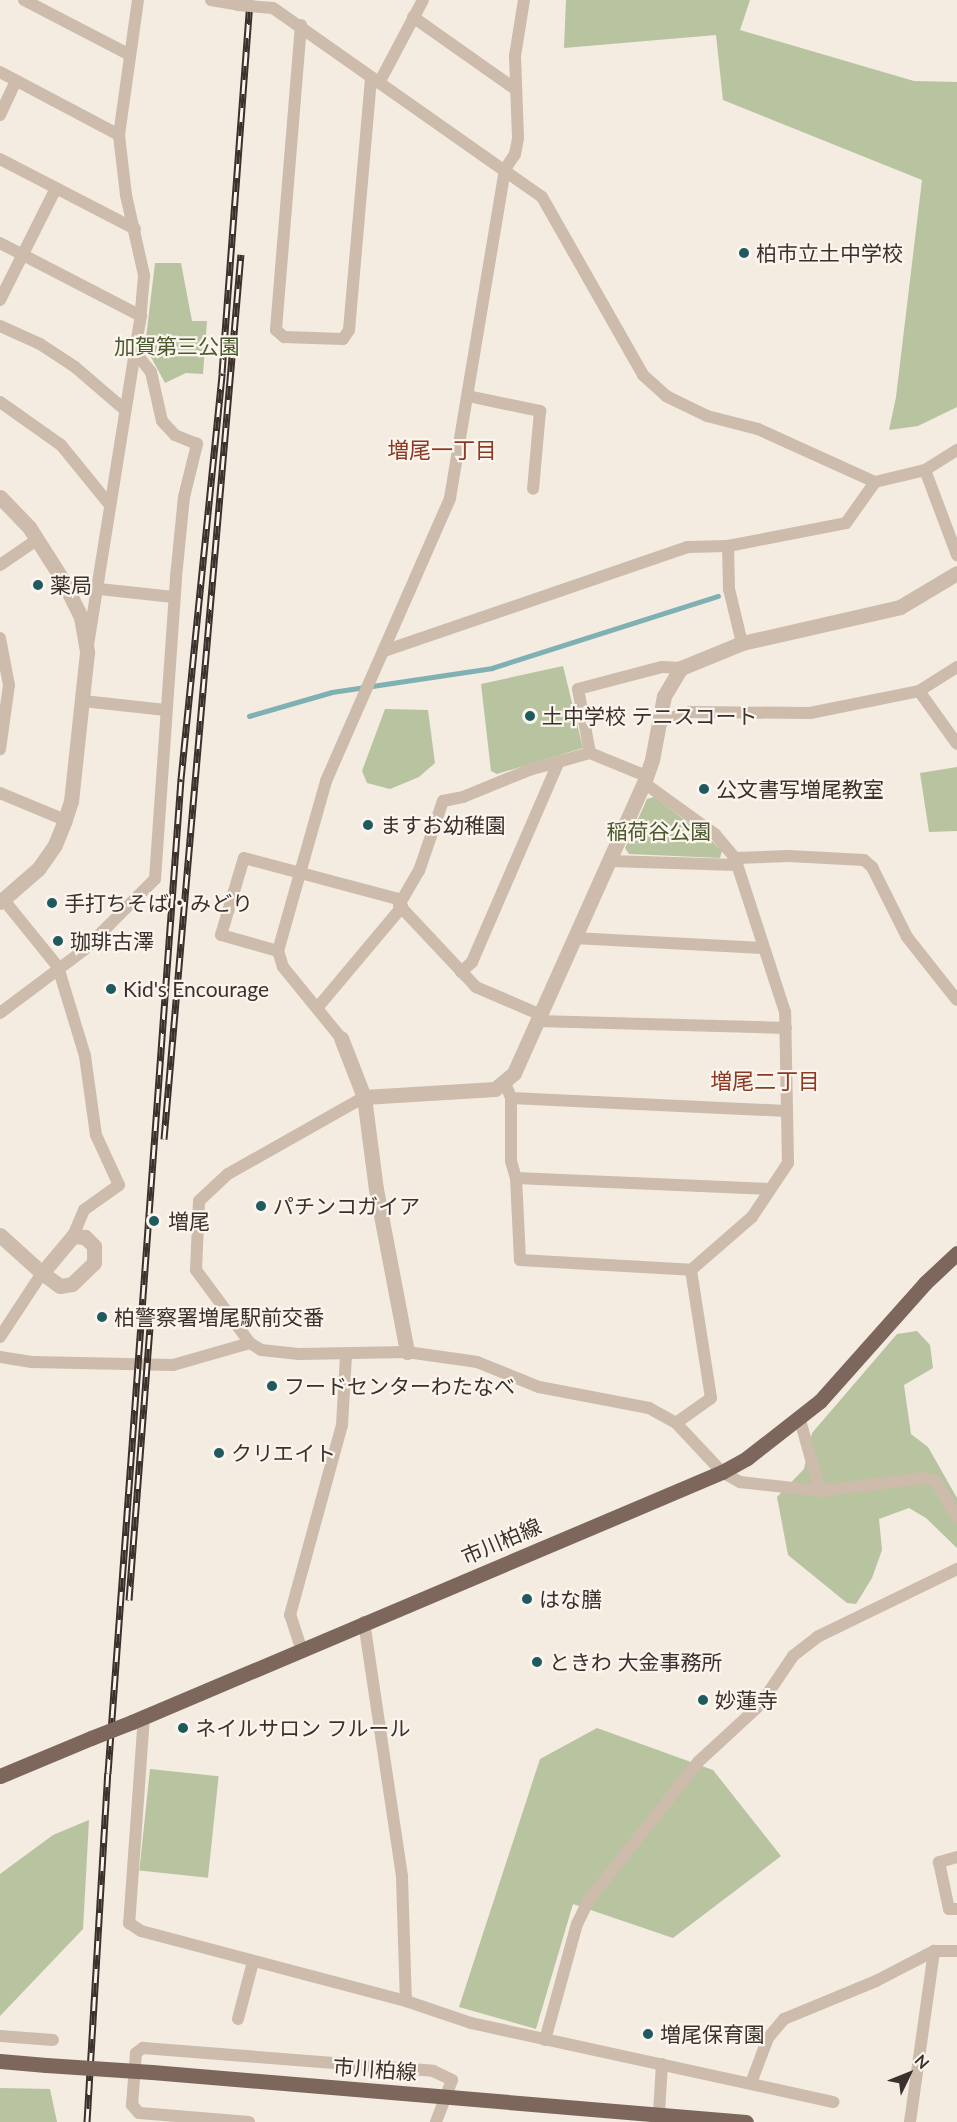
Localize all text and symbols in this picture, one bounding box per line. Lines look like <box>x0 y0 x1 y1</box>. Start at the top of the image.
place label: 柏市立土中学校 <box>756 240 903 266</box>
marker: 柏市立土中学校 <box>737 246 751 260</box>
park label: 加賀第三公園 <box>114 333 240 359</box>
district label: 増尾一丁目 <box>387 437 497 463</box>
place label: 薬局 <box>50 572 92 598</box>
marker: 薬局 <box>31 578 45 592</box>
place label: 土中学校 テニスコート <box>542 703 757 729</box>
marker: 土中学校 テニスコート <box>523 709 537 723</box>
place label: 公文書写増尾教室 <box>716 776 884 802</box>
marker: 公文書写増尾教室 <box>697 782 711 796</box>
place label: ますお幼稚園 <box>380 812 506 838</box>
marker: ますお幼稚園 <box>361 818 375 832</box>
park label: 稲荷谷公園 <box>607 818 711 844</box>
place label: 手打ちそば・みどり <box>64 890 253 916</box>
marker: 手打ちそば・みどり <box>45 896 59 910</box>
place label: 珈琲古澤 <box>70 928 154 954</box>
marker: 珈琲古澤 <box>51 934 65 948</box>
place label: Kid's Encourage <box>123 976 269 1002</box>
marker: Kid's Encourage <box>104 982 118 996</box>
district label: 増尾二丁目 <box>710 1068 820 1094</box>
place label: パチンコガイア <box>273 1193 420 1219</box>
marker: パチンコガイア <box>254 1199 268 1213</box>
place label: 増尾 <box>168 1208 210 1234</box>
marker: 増尾 <box>145 1212 163 1230</box>
place label: 柏警察署増尾駅前交番 <box>114 1304 324 1330</box>
marker: 柏警察署増尾駅前交番 <box>95 1310 109 1324</box>
place label: フードセンターわたなべ <box>284 1373 515 1399</box>
marker: フードセンターわたなべ <box>265 1379 279 1393</box>
place label: クリエイト <box>231 1440 336 1466</box>
marker: クリエイト <box>212 1446 226 1460</box>
street label: 市川柏線 <box>457 1513 545 1569</box>
place label: はな膳 <box>539 1586 602 1612</box>
marker: はな膳 <box>520 1592 534 1606</box>
place label: ときわ 大金事務所 <box>549 1649 722 1675</box>
marker: ときわ 大金事務所 <box>530 1655 544 1669</box>
place label: 妙蓮寺 <box>715 1687 778 1713</box>
marker: 妙蓮寺 <box>696 1693 710 1707</box>
place label: ネイルサロン フルール <box>195 1715 410 1741</box>
marker: ネイルサロン フルール <box>176 1721 190 1735</box>
place label: 増尾保育園 <box>660 2021 765 2047</box>
marker: 増尾保育園 <box>641 2027 655 2041</box>
north arrow <box>879 2044 939 2104</box>
text: N <box>911 2050 934 2072</box>
street label: 市川柏線 <box>332 2054 418 2084</box>

